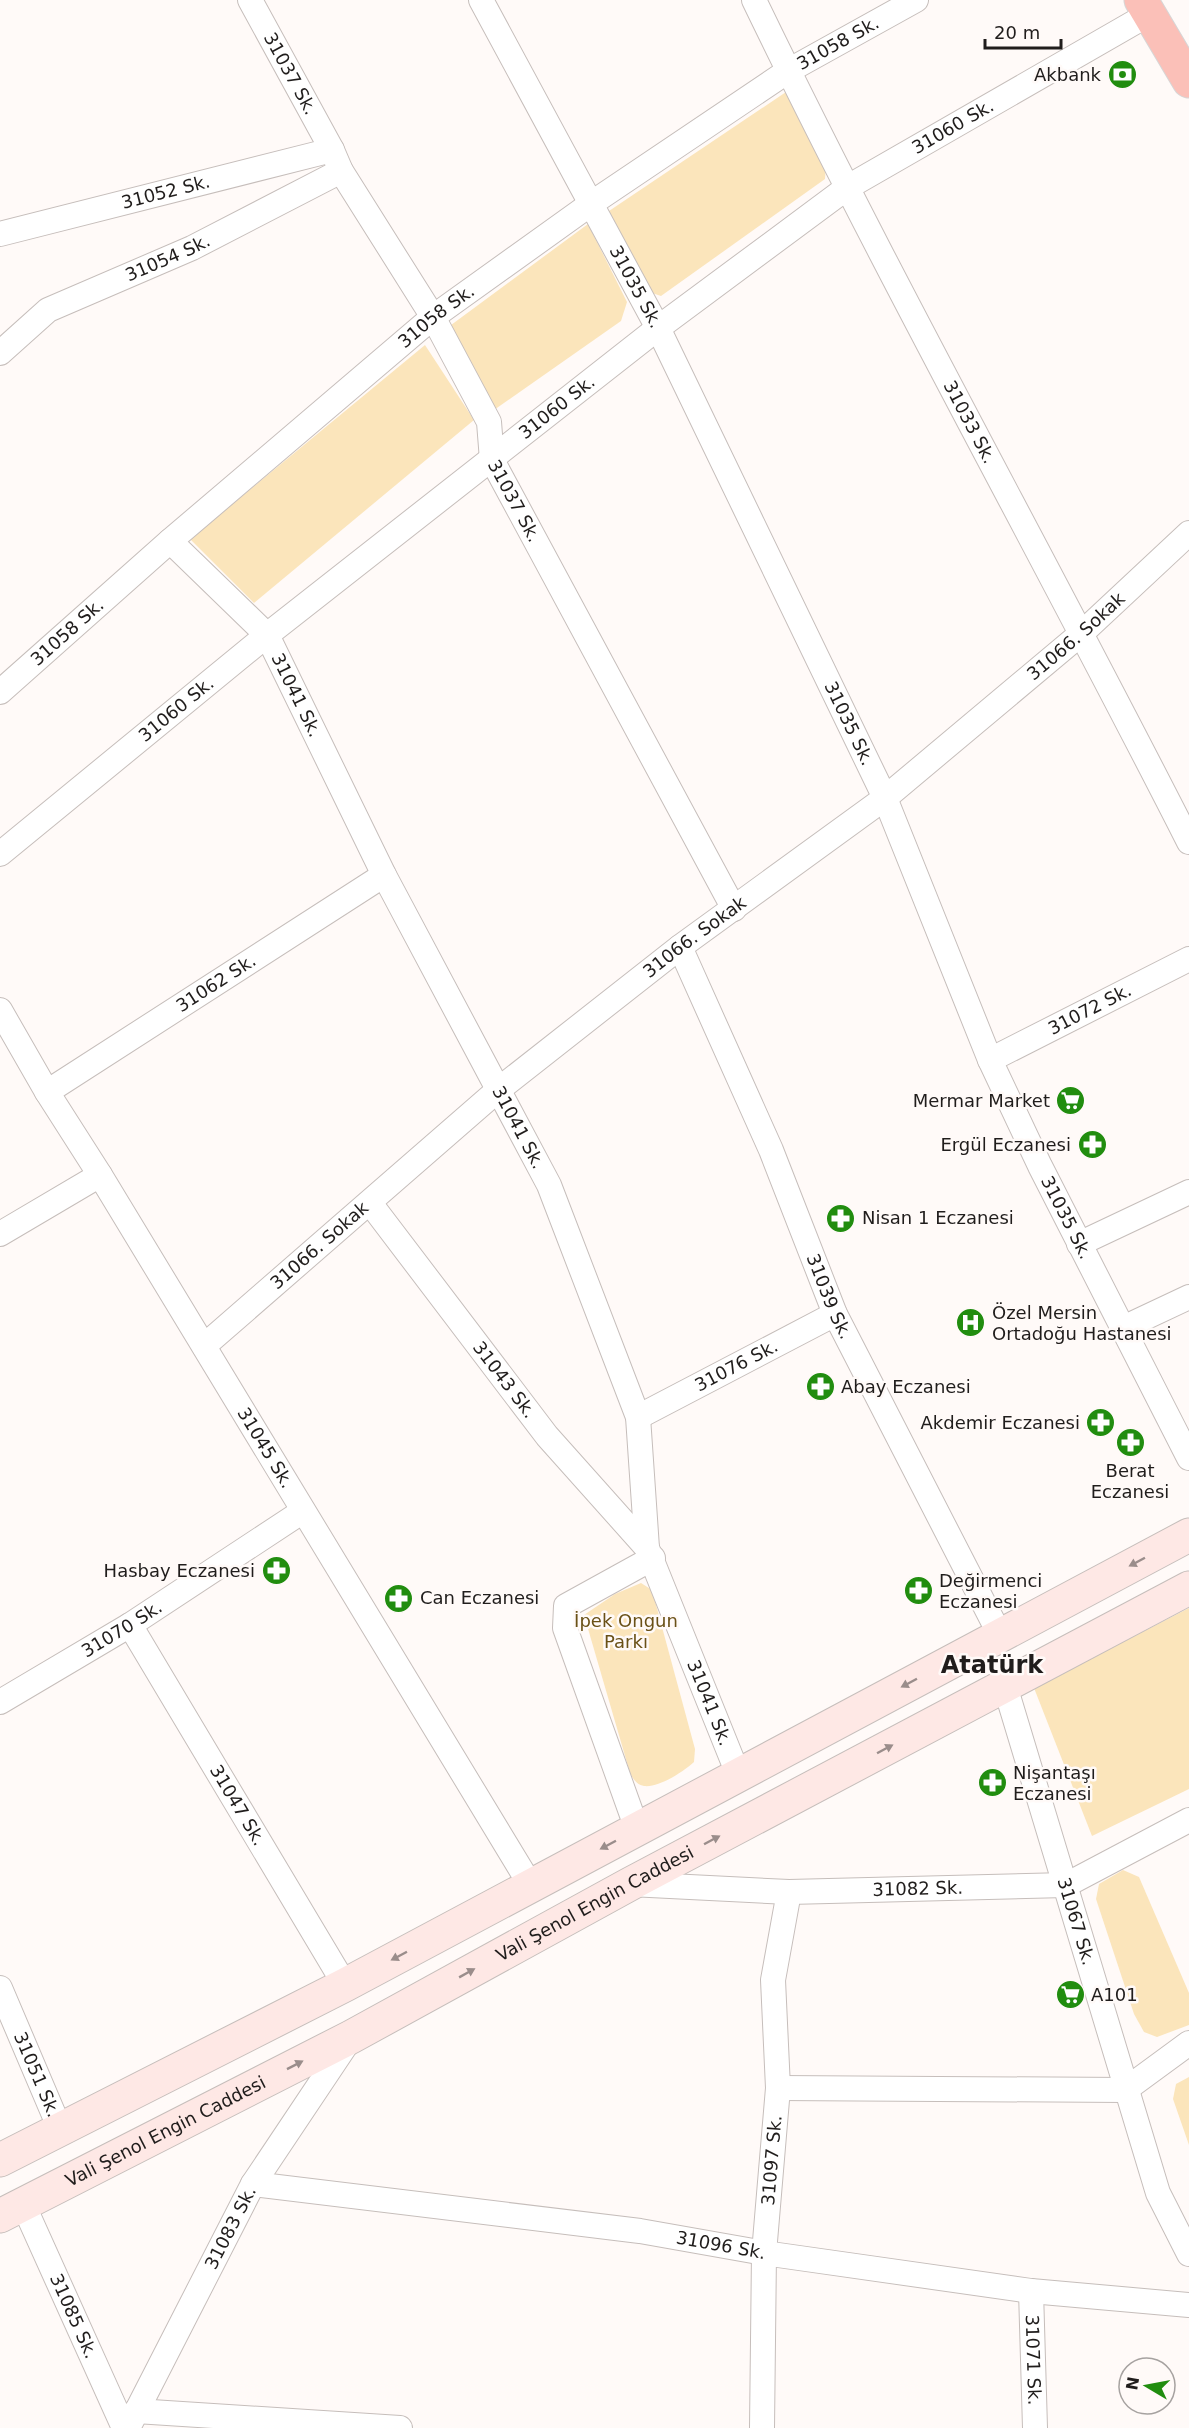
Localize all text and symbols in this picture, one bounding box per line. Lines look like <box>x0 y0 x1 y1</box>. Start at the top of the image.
street label: 31058 Sk. <box>793 12 882 74</box>
scale bar <box>985 12 1062 50</box>
text: 20 m <box>994 22 1040 43</box>
street label: 31037 Sk. <box>260 29 322 118</box>
bank icon: Akbank <box>1106 59 1138 91</box>
place label: Akbank <box>1034 64 1102 85</box>
street label: 31060 Sk. <box>908 95 997 158</box>
street label: 31052 Sk. <box>119 170 212 213</box>
street label: 31054 Sk. <box>122 229 214 285</box>
street label: 31035 Sk. <box>606 242 667 332</box>
street label: 31058 Sk. <box>394 280 478 352</box>
street label: 31060 Sk. <box>515 371 599 443</box>
street label: 31033 Sk. <box>939 377 1000 467</box>
street label: 31037 Sk. <box>484 456 545 546</box>
street label: 31066. Sokak <box>1023 587 1129 684</box>
street label: 31058 Sk. <box>26 594 108 670</box>
street label: 31041 Sk. <box>267 650 326 740</box>
street label: 31060 Sk. <box>134 672 218 746</box>
street label: 31035 Sk. <box>820 678 879 769</box>
street label: 31066. Sokak <box>639 891 750 982</box>
street label: 31062 Sk. <box>172 949 260 1016</box>
street label: 31072 Sk. <box>1044 979 1135 1039</box>
street label: 31041 Sk. <box>488 1082 549 1172</box>
supermarket icon: Mermar Market <box>1055 1085 1087 1117</box>
place label: Mermar Market <box>913 1090 1050 1111</box>
pharmacy icon: Ergül Eczanesi <box>1076 1129 1108 1161</box>
place label: Ergül Eczanesi <box>940 1134 1071 1155</box>
street label: 31035 Sk. <box>1037 1172 1097 1262</box>
street label: 31066. Sokak <box>266 1197 373 1293</box>
pharmacy icon: Nisan 1 Eczanesi <box>825 1202 857 1234</box>
place label: Nisan 1 Eczanesi <box>862 1207 1014 1228</box>
street label: 31039 Sk. <box>802 1251 857 1342</box>
place label: Özel Mersin Ortadoğu Hastanesi <box>992 1302 1172 1344</box>
hospital icon: Özel Mersin Ortadoğu Hastanesi <box>955 1307 987 1339</box>
street label: 31076 Sk. <box>691 1335 781 1395</box>
street label: 31043 Sk. <box>469 1337 540 1422</box>
pharmacy icon: Abay Eczanesi <box>804 1371 836 1403</box>
place label: Abay Eczanesi <box>841 1376 971 1397</box>
street label: 31045 Sk. <box>233 1403 298 1492</box>
pharmacy icon: Akdemir Eczanesi <box>1085 1407 1117 1439</box>
place label: Akdemir Eczanesi <box>920 1412 1080 1433</box>
pharmacy icon: Berat Eczanesi <box>1114 1426 1146 1458</box>
place label: Berat Eczanesi <box>1091 1460 1169 1502</box>
pharmacy icon: Hasbay Eczanesi <box>260 1555 292 1587</box>
one-way arrow <box>1128 1557 1146 1567</box>
place label: Hasbay Eczanesi <box>104 1560 255 1581</box>
place label: Değirmenci Eczanesi <box>939 1570 1042 1612</box>
pharmacy icon: Değirmenci Eczanesi <box>902 1575 934 1607</box>
pharmacy icon: Can Eczanesi <box>383 1582 415 1614</box>
place label: Can Eczanesi <box>420 1587 539 1608</box>
street label: 31070 Sk. <box>78 1596 166 1661</box>
park label: İpek Ongun Parkı <box>574 1610 678 1652</box>
district label: Atatürk <box>941 1651 1044 1679</box>
street label: 31041 Sk. <box>683 1657 736 1749</box>
one-way arrow <box>900 1678 917 1688</box>
one-way arrow <box>876 1745 894 1755</box>
street label: 31047 Sk. <box>206 1761 270 1849</box>
place label: Nişantaşı Eczanesi <box>1013 1762 1096 1804</box>
pharmacy icon: Nişantaşı Eczanesi <box>976 1767 1008 1799</box>
one-way arrow <box>704 1835 721 1845</box>
one-way arrow <box>599 1840 616 1850</box>
street label: Vali Şenol Engin Caddesi <box>492 1841 697 1965</box>
street label: 31067 Sk. <box>1053 1875 1100 1968</box>
street label: 31082 Sk. <box>872 1877 963 1900</box>
one-way arrow <box>390 1952 407 1961</box>
one-way arrow <box>459 1968 476 1978</box>
supermarket icon: A101 <box>1054 1979 1086 2011</box>
place label: A101 <box>1091 1984 1138 2005</box>
street label: 31051 Sk. <box>10 2029 65 2120</box>
one-way arrow <box>287 2061 304 2070</box>
street label: Vali Şenol Engin Caddesi <box>62 2071 269 2191</box>
street label: 31097 Sk. <box>757 2114 786 2206</box>
street label: 31083 Sk. <box>200 2182 260 2273</box>
street label: 31096 Sk. <box>675 2227 767 2263</box>
street label: 31085 Sk. <box>46 2270 102 2362</box>
street label: 31071 Sk. <box>1022 2314 1045 2406</box>
north arrow <box>1117 2356 1177 2416</box>
text: N <box>1122 2375 1143 2392</box>

